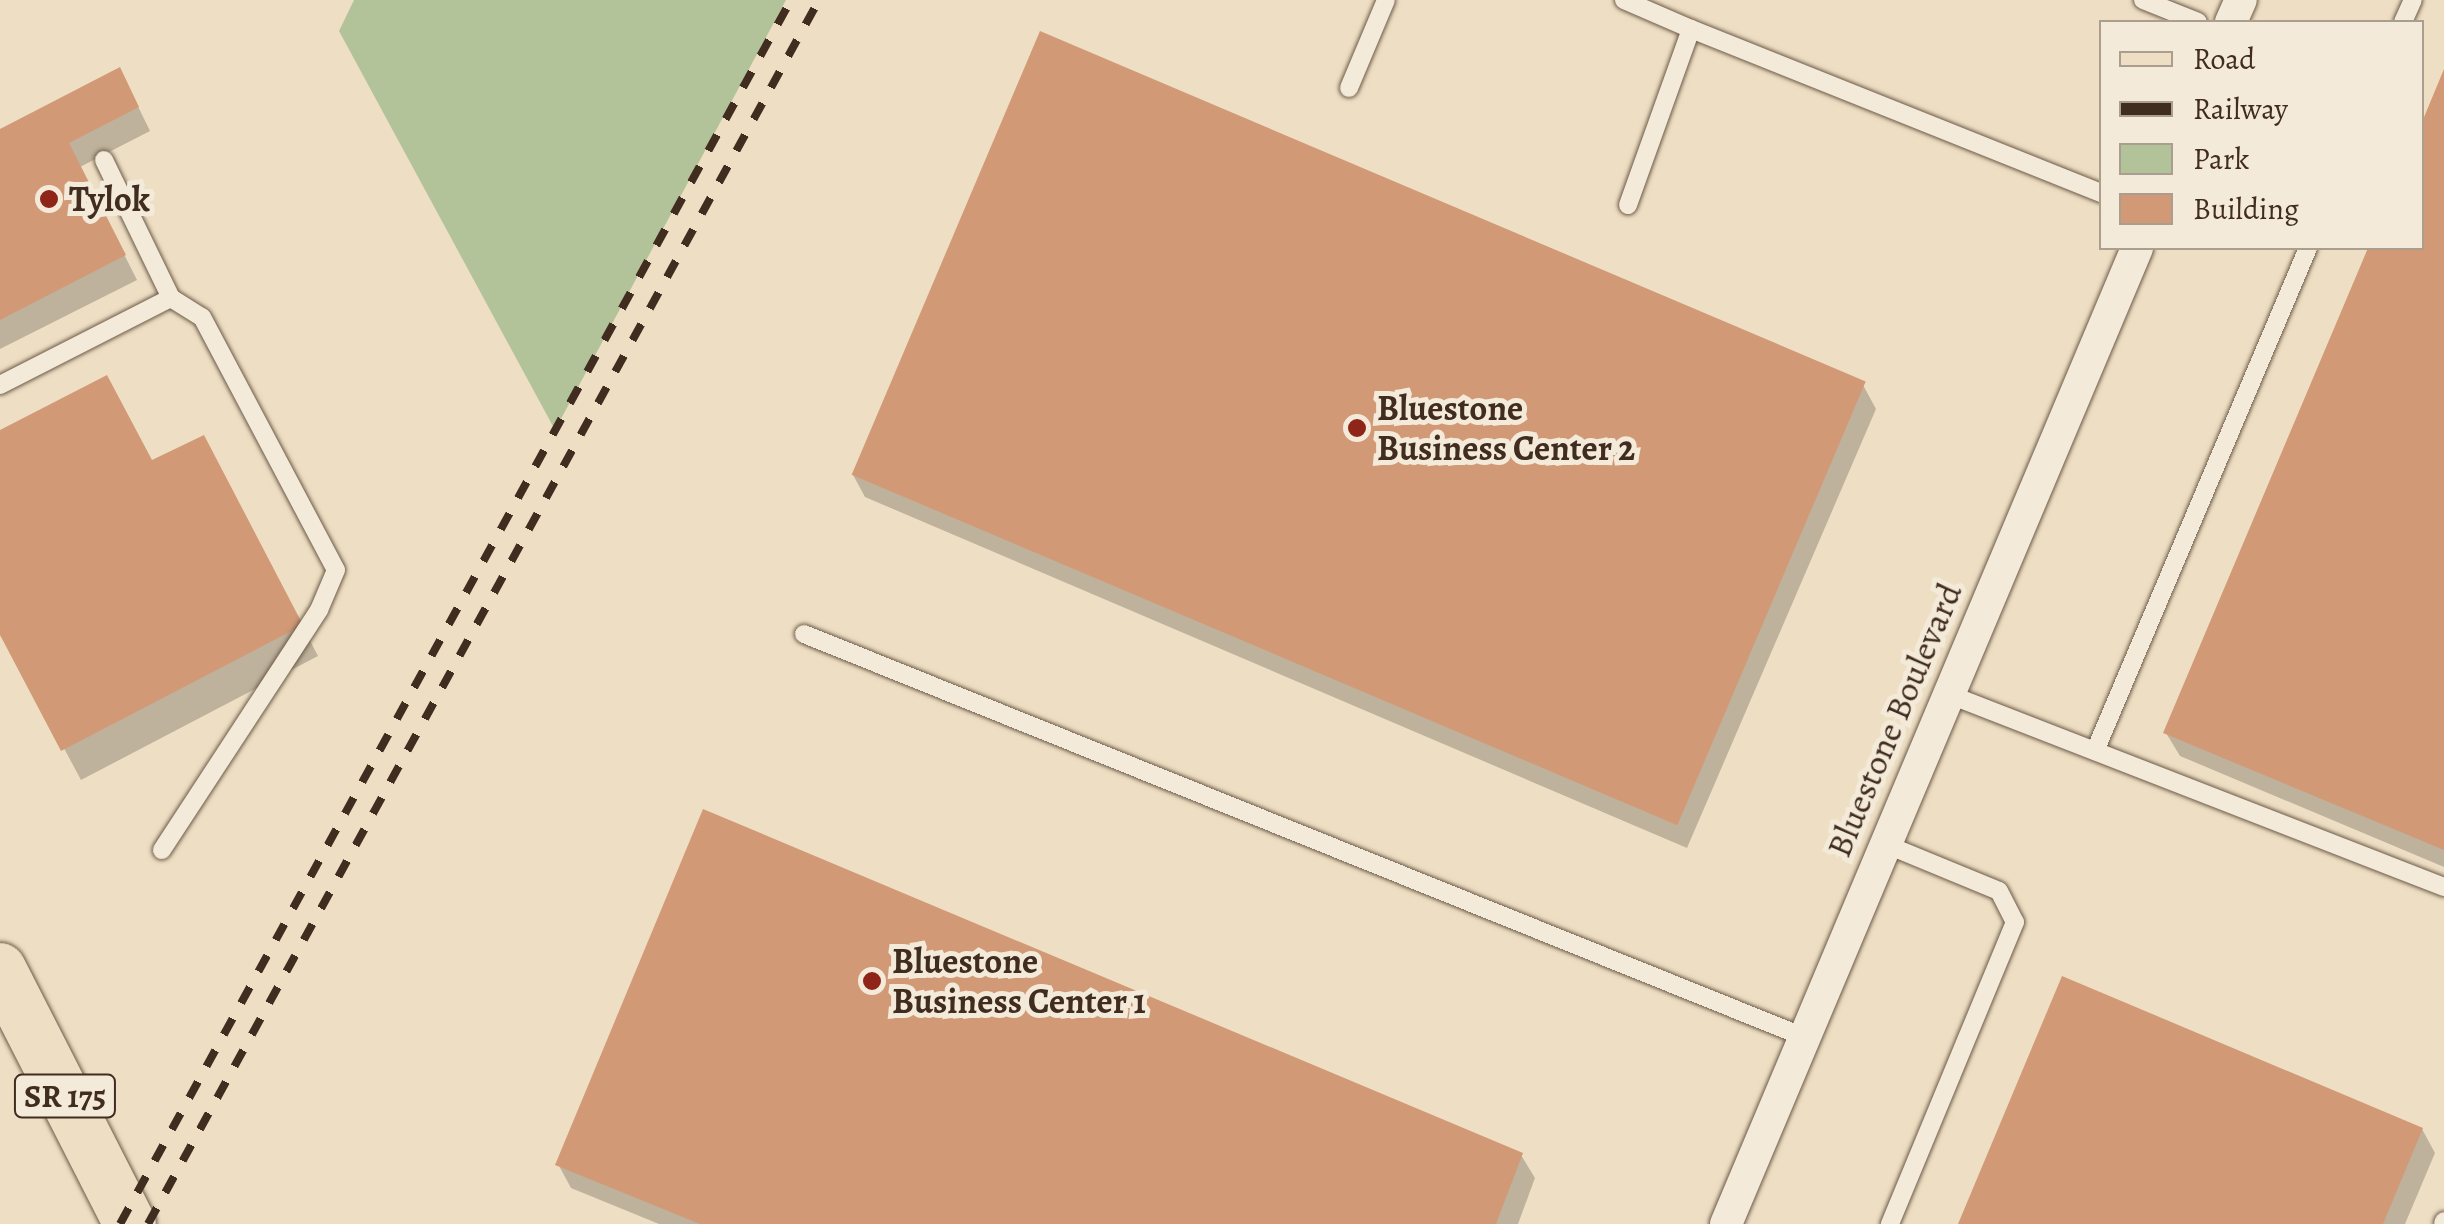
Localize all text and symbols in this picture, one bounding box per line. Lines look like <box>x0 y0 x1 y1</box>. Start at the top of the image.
legend <box>2099 20 2424 250</box>
text: Road <box>2193 39 2255 79</box>
text: Railway <box>2193 89 2288 129</box>
text: Park <box>2193 139 2249 179</box>
place label: Tylok <box>69 178 150 220</box>
marker: Tylok <box>38 188 60 210</box>
text: Building <box>2193 189 2299 229</box>
place label: Bluestone Business Center 2 <box>1377 387 1635 469</box>
marker: Bluestone Business Center 2 <box>1346 417 1368 439</box>
street label: Bluestone Boulevard <box>1817 577 1971 863</box>
place label: Bluestone Business Center 1 <box>892 940 1146 1022</box>
marker: Bluestone Business Center 1 <box>861 970 883 992</box>
road number: SR 175 <box>12 1069 118 1123</box>

